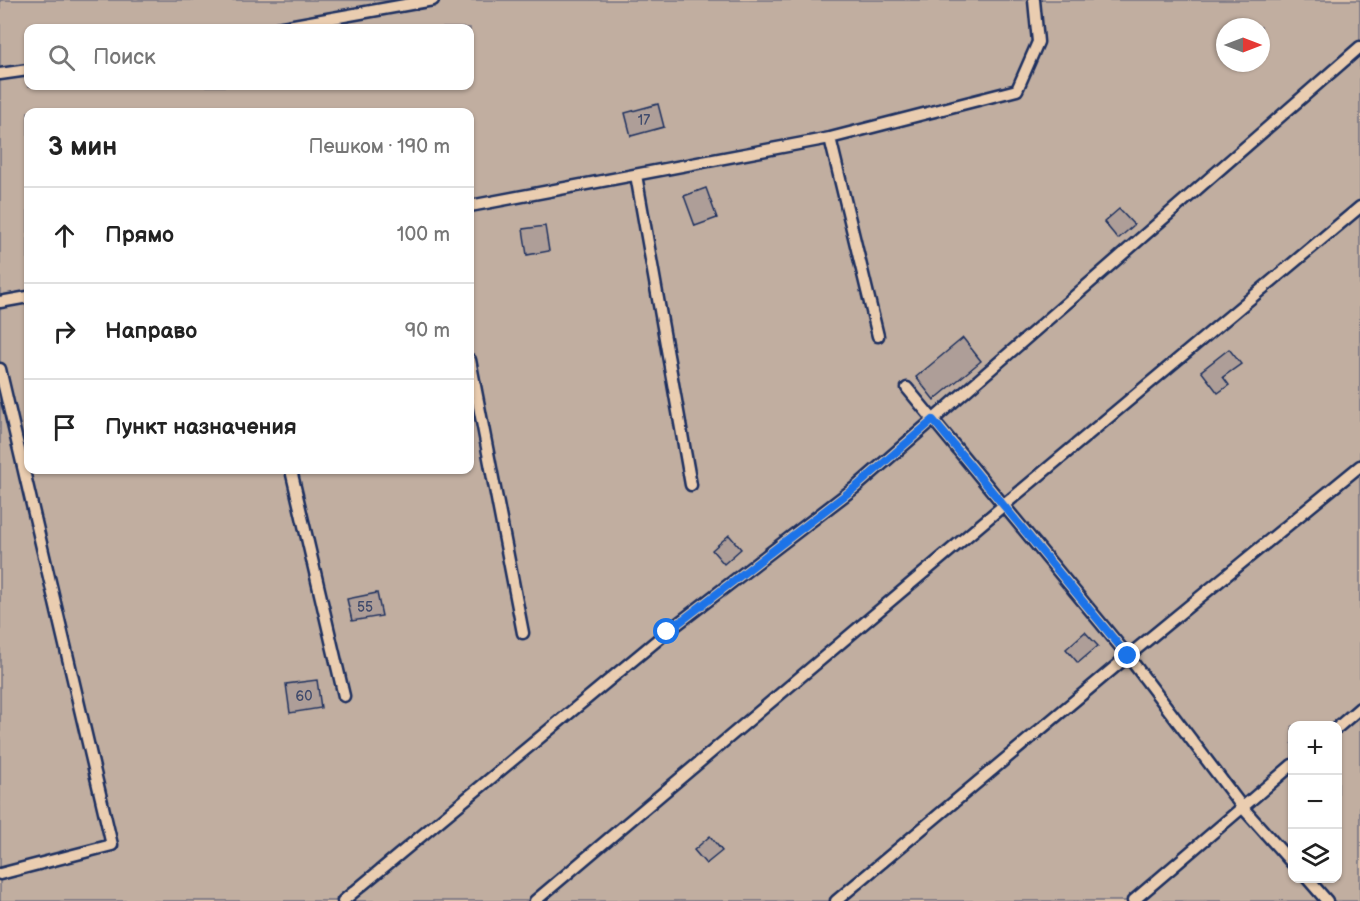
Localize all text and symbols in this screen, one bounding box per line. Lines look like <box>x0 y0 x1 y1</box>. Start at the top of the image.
north arrow <box>1216 18 1270 72</box>
search box <box>24 24 474 90</box>
icon: search <box>45 41 78 74</box>
text: Поиск <box>93 44 156 71</box>
house number: 17 <box>638 112 650 129</box>
text: 3 мин <box>48 132 117 163</box>
text: Пешком · 190 m <box>309 135 450 159</box>
icon: ahead <box>48 219 81 252</box>
text: Прямо <box>105 222 174 249</box>
text: 100 m <box>397 223 450 247</box>
icon: right <box>48 315 81 348</box>
text: Направо <box>105 318 197 345</box>
text: 90 m <box>405 319 450 343</box>
icon: arrive <box>48 411 81 444</box>
text: Пункт назначения <box>105 414 297 441</box>
house number: 55 <box>357 599 373 616</box>
route start <box>653 618 679 644</box>
route end <box>1114 642 1140 668</box>
house number: 60 <box>296 688 312 705</box>
map controls <box>1288 721 1342 883</box>
button: + <box>1288 721 1342 775</box>
button: − <box>1288 775 1342 829</box>
button: layers <box>1288 829 1342 883</box>

